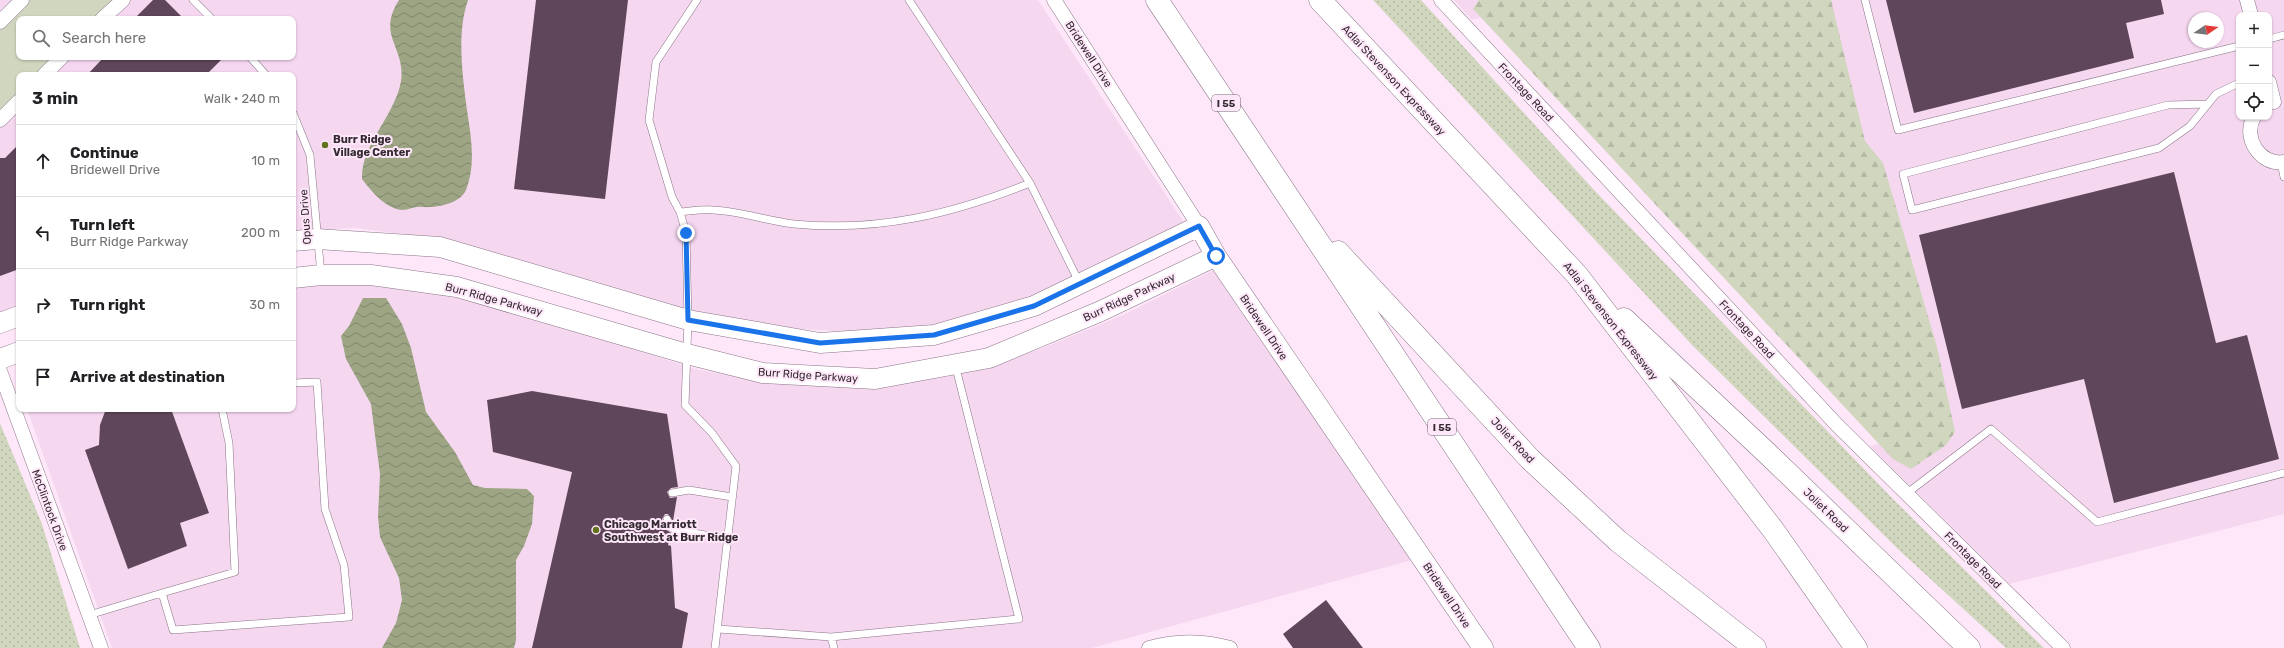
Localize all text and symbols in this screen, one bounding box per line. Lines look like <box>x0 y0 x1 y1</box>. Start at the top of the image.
north arrow <box>2188 12 2224 48</box>
map controls <box>2236 12 2272 120</box>
button: + <box>2236 12 2272 48</box>
search box <box>16 16 296 60</box>
street label: Bridewell Drive <box>1062 19 1115 90</box>
street label: Adlai Stevenson Expressway <box>1339 22 1448 138</box>
icon: search <box>30 27 52 49</box>
text: Search here <box>62 29 146 47</box>
button: − <box>2236 48 2272 84</box>
street label: Frontage Road <box>1495 60 1556 124</box>
button: locate <box>2236 84 2272 120</box>
text: 3 min <box>32 88 78 108</box>
text: Walk · 240 m <box>204 91 280 106</box>
road number: I 55 <box>1212 95 1240 111</box>
place label: Burr Ridge Village Center <box>333 133 410 159</box>
marker: Burr Ridge Village Center <box>320 140 330 150</box>
text: Continue <box>70 144 139 162</box>
icon: ahead <box>32 150 54 172</box>
text: 10 m <box>251 153 280 168</box>
text: Bridewell Drive <box>70 162 160 177</box>
street label: Opus Drive <box>297 189 314 245</box>
text: Turn left <box>70 216 135 234</box>
icon: left <box>32 222 54 244</box>
route end <box>677 224 695 242</box>
text: 200 m <box>241 225 280 240</box>
text: Burr Ridge Parkway <box>70 234 188 249</box>
route start <box>1207 247 1225 265</box>
street label: Adlai Stevenson Expressway <box>1560 260 1661 383</box>
street label: Burr Ridge Parkway <box>1081 270 1177 325</box>
street label: Burr Ridge Parkway <box>444 280 544 319</box>
street label: Bridewell Drive <box>1237 292 1290 362</box>
icon: right <box>32 294 54 316</box>
text: Turn right <box>70 296 145 314</box>
text: 30 m <box>249 297 280 312</box>
street label: Frontage Road <box>1716 297 1777 361</box>
icon: arrive <box>32 366 54 388</box>
street label: Burr Ridge Parkway <box>758 366 858 385</box>
text: Arrive at destination <box>70 368 225 386</box>
street label: Joliet Road <box>1488 415 1537 466</box>
road number: I 55 <box>1428 419 1456 435</box>
street label: McClintock Drive <box>29 468 70 553</box>
street label: Joliet Road <box>1800 486 1851 535</box>
place label: Chicago Marriott Southwest at Burr Ridge <box>604 518 739 544</box>
marker: Chicago Marriott Southwest at Burr Ridge <box>591 525 601 535</box>
street label: Frontage Road <box>1941 529 2004 592</box>
street label: Bridewell Drive <box>1420 560 1473 630</box>

